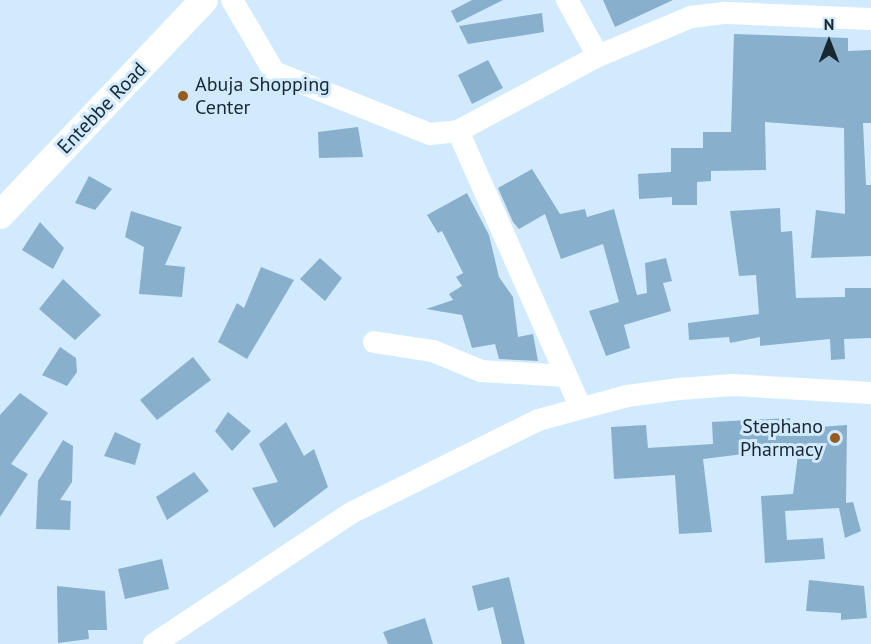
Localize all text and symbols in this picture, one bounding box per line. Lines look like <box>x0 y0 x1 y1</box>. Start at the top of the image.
north arrow <box>799 12 859 72</box>
text: N <box>824 14 834 34</box>
street label: Entebbe Road <box>52 57 152 159</box>
place label: Abuja Shopping Center <box>195 72 330 119</box>
marker: Abuja Shopping Center <box>176 89 190 103</box>
place label: Stephano Pharmacy <box>740 414 823 461</box>
marker: Stephano Pharmacy <box>828 431 842 445</box>

